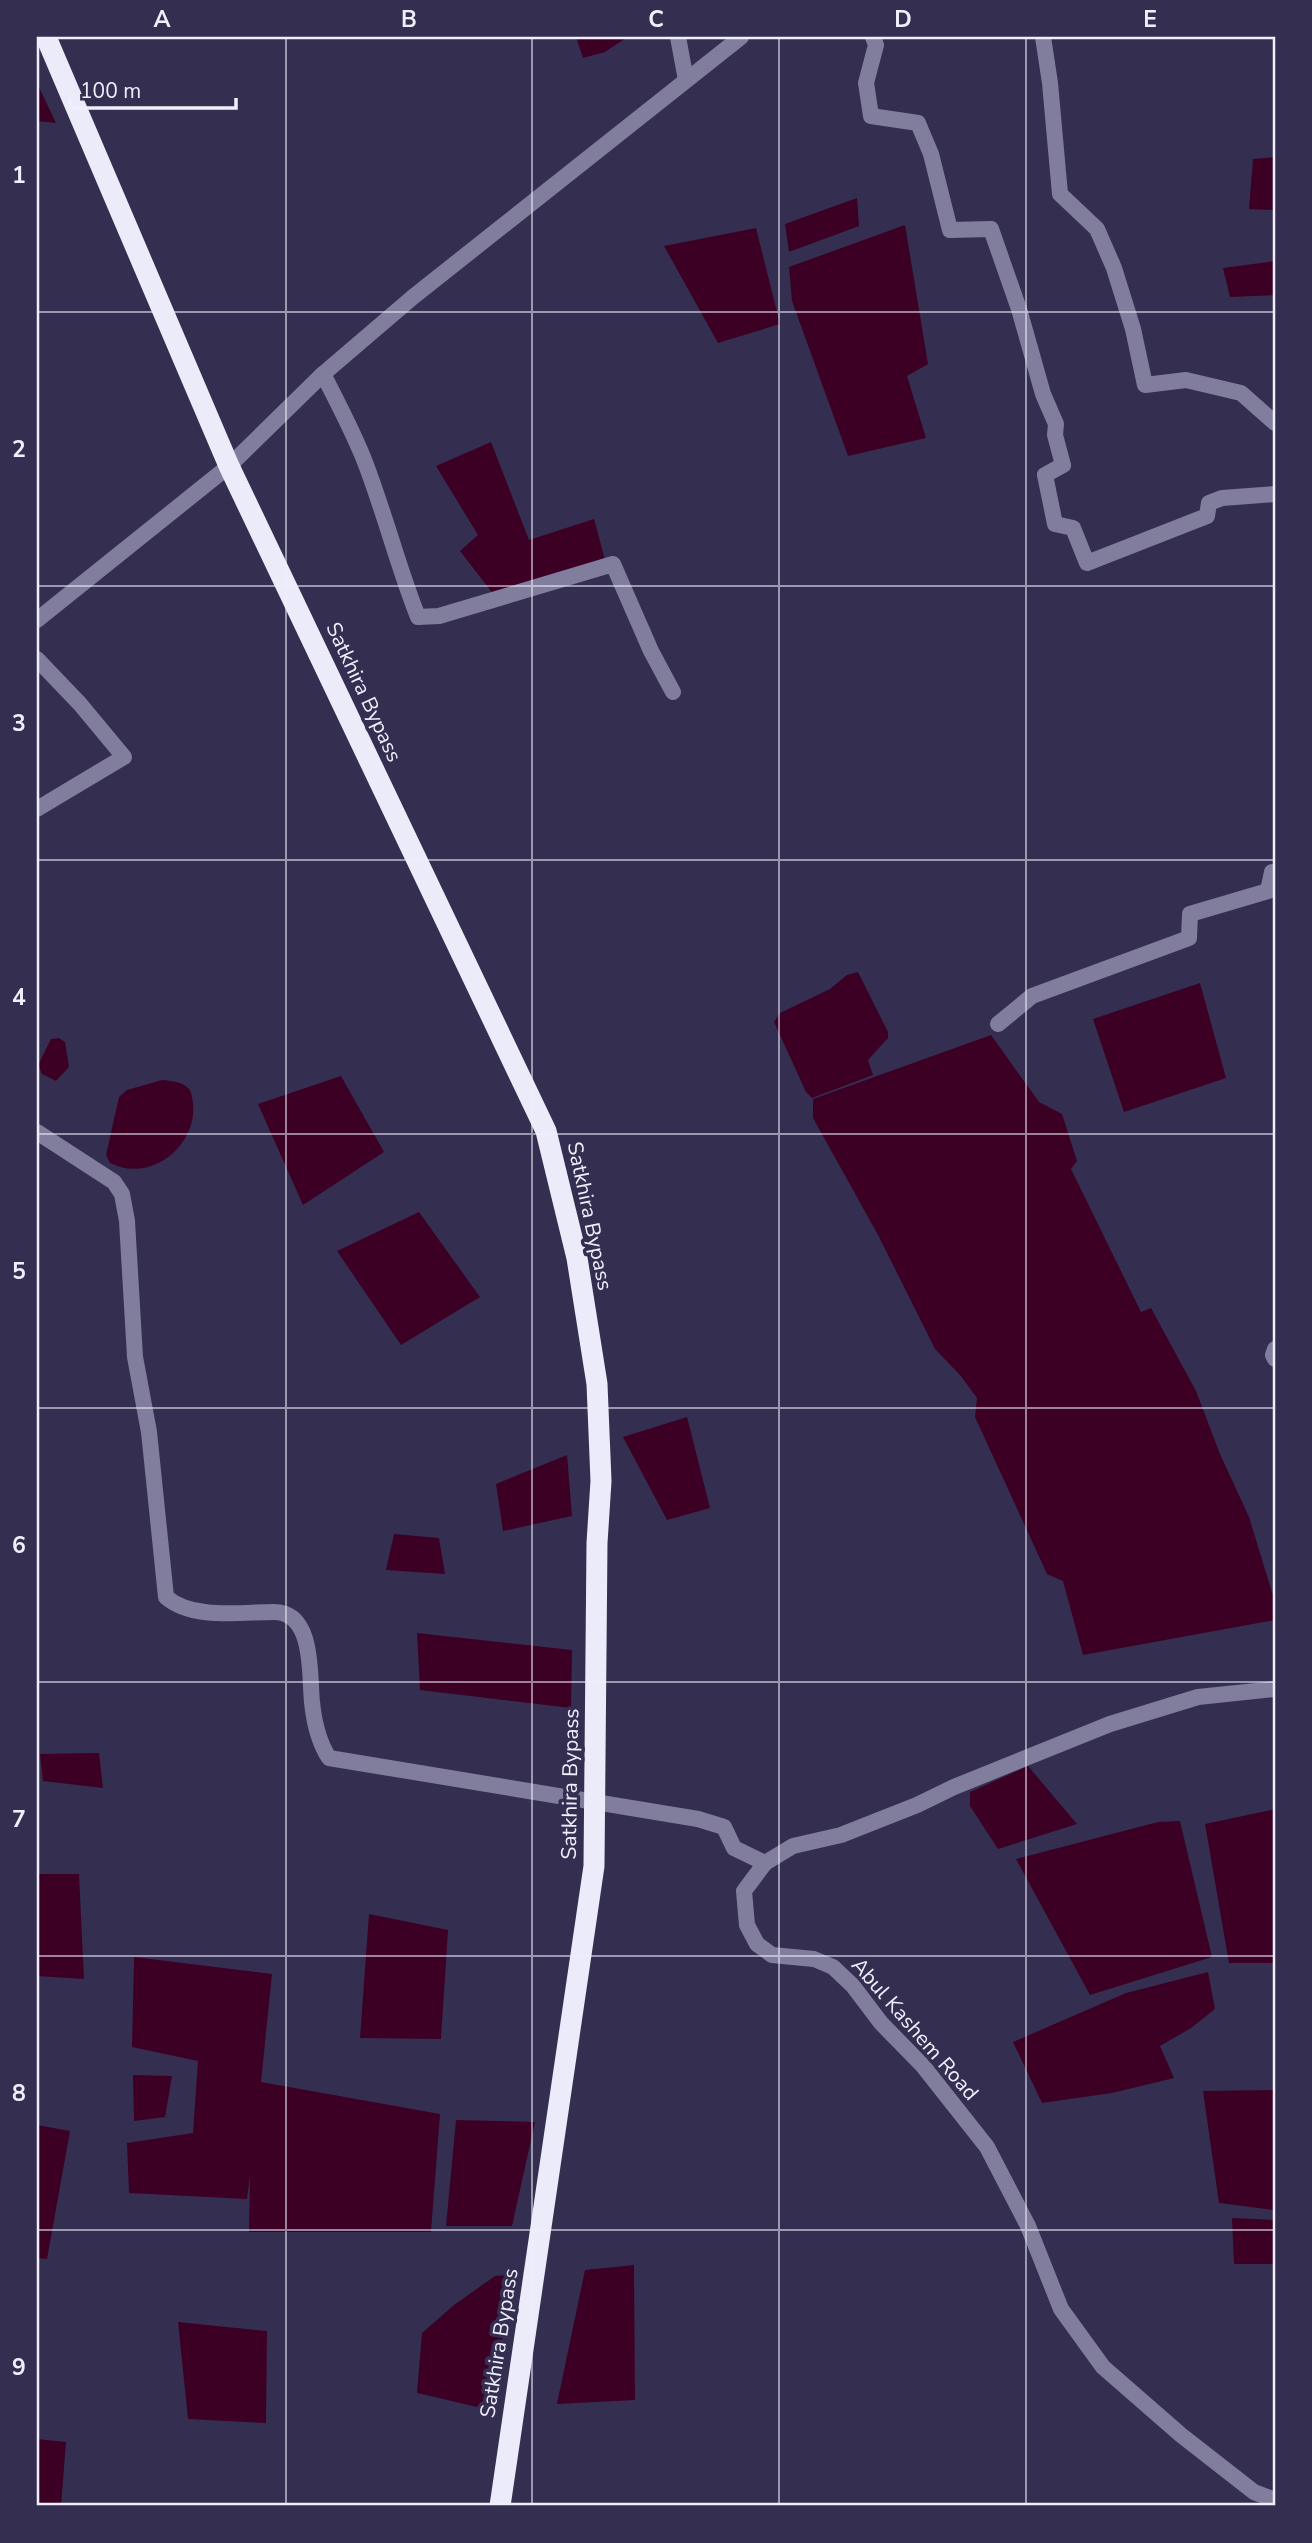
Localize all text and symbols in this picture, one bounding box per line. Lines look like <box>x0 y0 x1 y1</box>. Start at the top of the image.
text: A <box>153 4 171 35</box>
text: B <box>401 4 417 35</box>
text: C <box>648 4 664 35</box>
text: D <box>894 4 912 35</box>
text: E <box>1143 4 1157 35</box>
scale bar <box>70 66 236 110</box>
text: 100 m <box>80 77 141 105</box>
text: 1 <box>12 160 26 191</box>
text: 2 <box>12 434 26 465</box>
street label: Satkhira Bypass <box>319 618 409 766</box>
text: 3 <box>12 708 26 739</box>
text: 4 <box>12 982 26 1013</box>
street label: Satkhira Bypass <box>561 1139 619 1293</box>
text: 5 <box>12 1256 26 1287</box>
text: 6 <box>12 1530 26 1561</box>
street label: Satkhira Bypass <box>555 1708 585 1860</box>
text: 7 <box>12 1804 26 1835</box>
street label: Abul Kashem Road <box>845 1952 985 2106</box>
text: 8 <box>12 2078 26 2109</box>
street label: Satkhira Bypass <box>473 2266 525 2420</box>
text: 9 <box>12 2352 26 2383</box>

